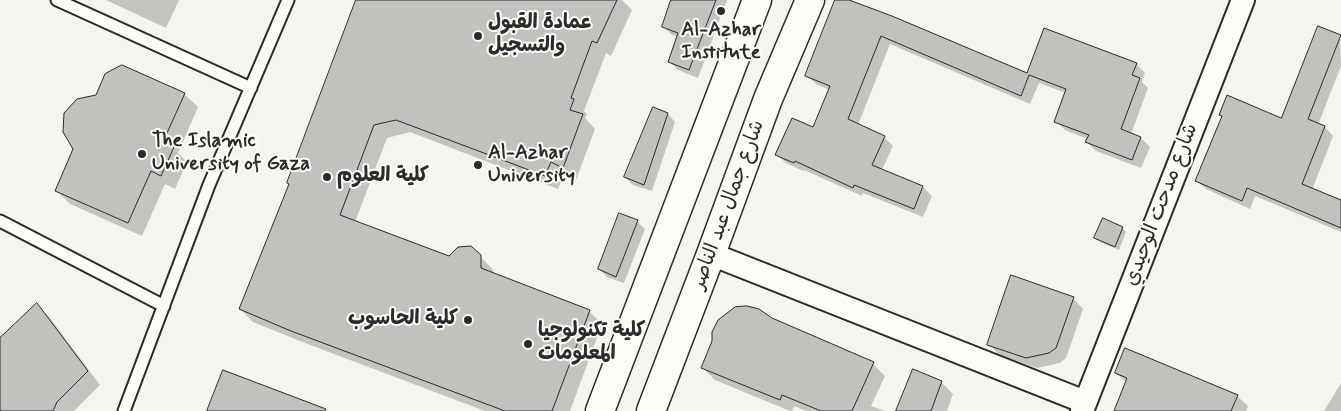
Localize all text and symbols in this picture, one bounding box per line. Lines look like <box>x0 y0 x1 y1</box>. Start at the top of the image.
marker: Al-Azhar Institute <box>715 5 727 17</box>
place label: عمادة القبول والتسجيل <box>488 12 592 59</box>
place label: Al-Azhar Institute <box>681 19 761 66</box>
marker: عمادة القبول والتسجيل <box>472 30 484 42</box>
street label: شارع جمال عبد الناصر <box>687 117 771 293</box>
street label: شارع مدحت الوحيدي <box>1120 121 1204 289</box>
place label: The Islamic University of Gaza <box>152 130 310 177</box>
place label: Al-Azhar University <box>488 142 575 189</box>
marker: The Islamic University of Gaza <box>136 148 148 160</box>
marker: Al-Azhar University <box>472 159 484 171</box>
place label: كلية العلوم <box>337 165 429 189</box>
marker: كلية العلوم <box>321 171 333 183</box>
place label: كلية الحاسوب <box>348 308 458 332</box>
marker: كلية الحاسوب <box>462 314 474 326</box>
place label: كلية تكنولوجيا المعلومات <box>538 320 645 367</box>
marker: كلية تكنولوجيا المعلومات <box>522 338 534 350</box>

